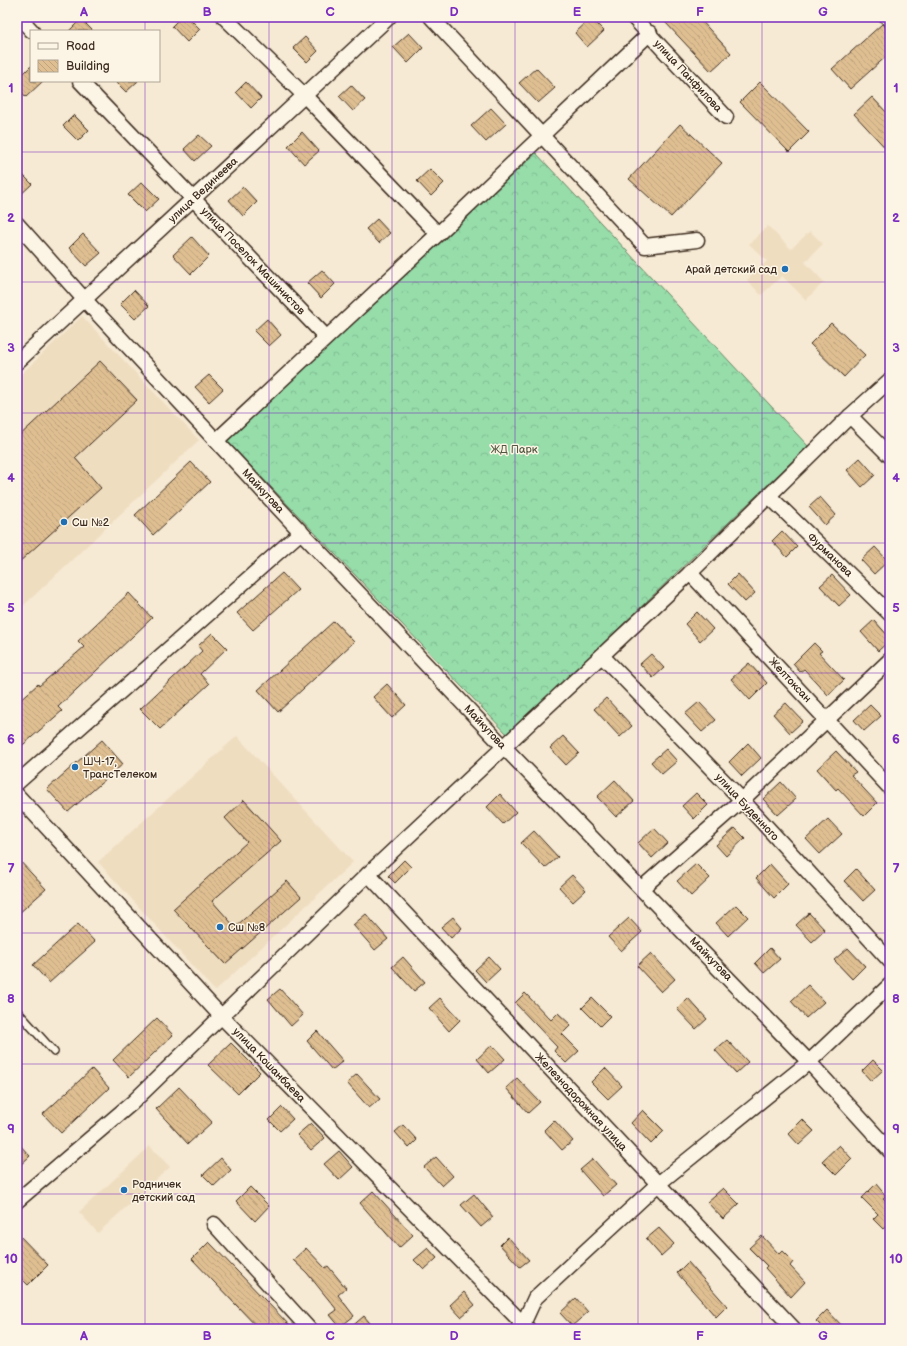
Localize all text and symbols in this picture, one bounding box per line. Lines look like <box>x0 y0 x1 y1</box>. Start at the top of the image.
text: A <box>79 4 88 20</box>
text: B <box>202 4 212 20</box>
text: C <box>325 4 335 20</box>
text: D <box>449 4 459 20</box>
text: E <box>573 4 582 20</box>
text: F <box>696 4 704 20</box>
text: G <box>818 4 828 20</box>
legend <box>30 30 160 82</box>
street label: улица Панфилова <box>651 37 725 115</box>
text: Road <box>66 39 95 54</box>
text: Building <box>66 59 110 74</box>
text: 1 <box>8 80 14 96</box>
text: 1 <box>893 80 899 96</box>
street label: улица Вединеева <box>166 154 241 225</box>
street label: улица Поселок Машинистов <box>198 205 308 318</box>
text: 2 <box>7 210 15 226</box>
text: 2 <box>892 210 900 226</box>
place label: Арай детский сад <box>684 263 777 276</box>
marker: Арай детский сад <box>780 264 790 274</box>
text: 3 <box>7 340 15 356</box>
text: 3 <box>892 340 900 356</box>
park label: ЖД Парк <box>490 443 538 456</box>
street label: Майкутова <box>239 466 287 516</box>
text: 4 <box>7 470 15 486</box>
text: 4 <box>892 470 900 486</box>
place label: Сш №2 <box>72 516 110 529</box>
marker: Сш №2 <box>59 517 69 527</box>
street label: Фурманова <box>805 530 856 580</box>
text: 5 <box>7 600 15 616</box>
text: 5 <box>892 600 900 616</box>
street label: Желтоксан <box>766 655 814 705</box>
street label: Майкутова <box>461 702 509 752</box>
text: 6 <box>7 731 15 747</box>
text: 6 <box>892 731 900 747</box>
place label: ШЧ-17, ТрансТелеком <box>83 755 157 781</box>
marker: ШЧ-17, ТрансТелеком <box>70 762 80 772</box>
street label: улица Буденного <box>713 771 782 843</box>
text: 7 <box>7 861 15 877</box>
text: 7 <box>892 861 900 877</box>
place label: Сш №8 <box>228 921 265 934</box>
marker: Сш №8 <box>215 922 225 932</box>
street label: Майкутова <box>687 934 735 984</box>
text: 8 <box>7 991 15 1007</box>
text: 8 <box>892 991 900 1007</box>
street label: улица Кошанбаева <box>230 1025 308 1105</box>
street label: Железнодорожная улица <box>532 1050 630 1154</box>
text: 9 <box>7 1121 15 1137</box>
text: 9 <box>892 1121 900 1137</box>
place label: Родничек детский сад <box>132 1178 195 1204</box>
marker: Родничек детский сад <box>119 1185 129 1195</box>
text: 10 <box>4 1251 18 1267</box>
text: 10 <box>889 1251 903 1267</box>
text: A <box>79 1328 88 1344</box>
text: B <box>202 1328 212 1344</box>
text: C <box>325 1328 335 1344</box>
text: D <box>449 1328 459 1344</box>
text: E <box>573 1328 582 1344</box>
text: F <box>696 1328 704 1344</box>
text: G <box>818 1328 828 1344</box>

